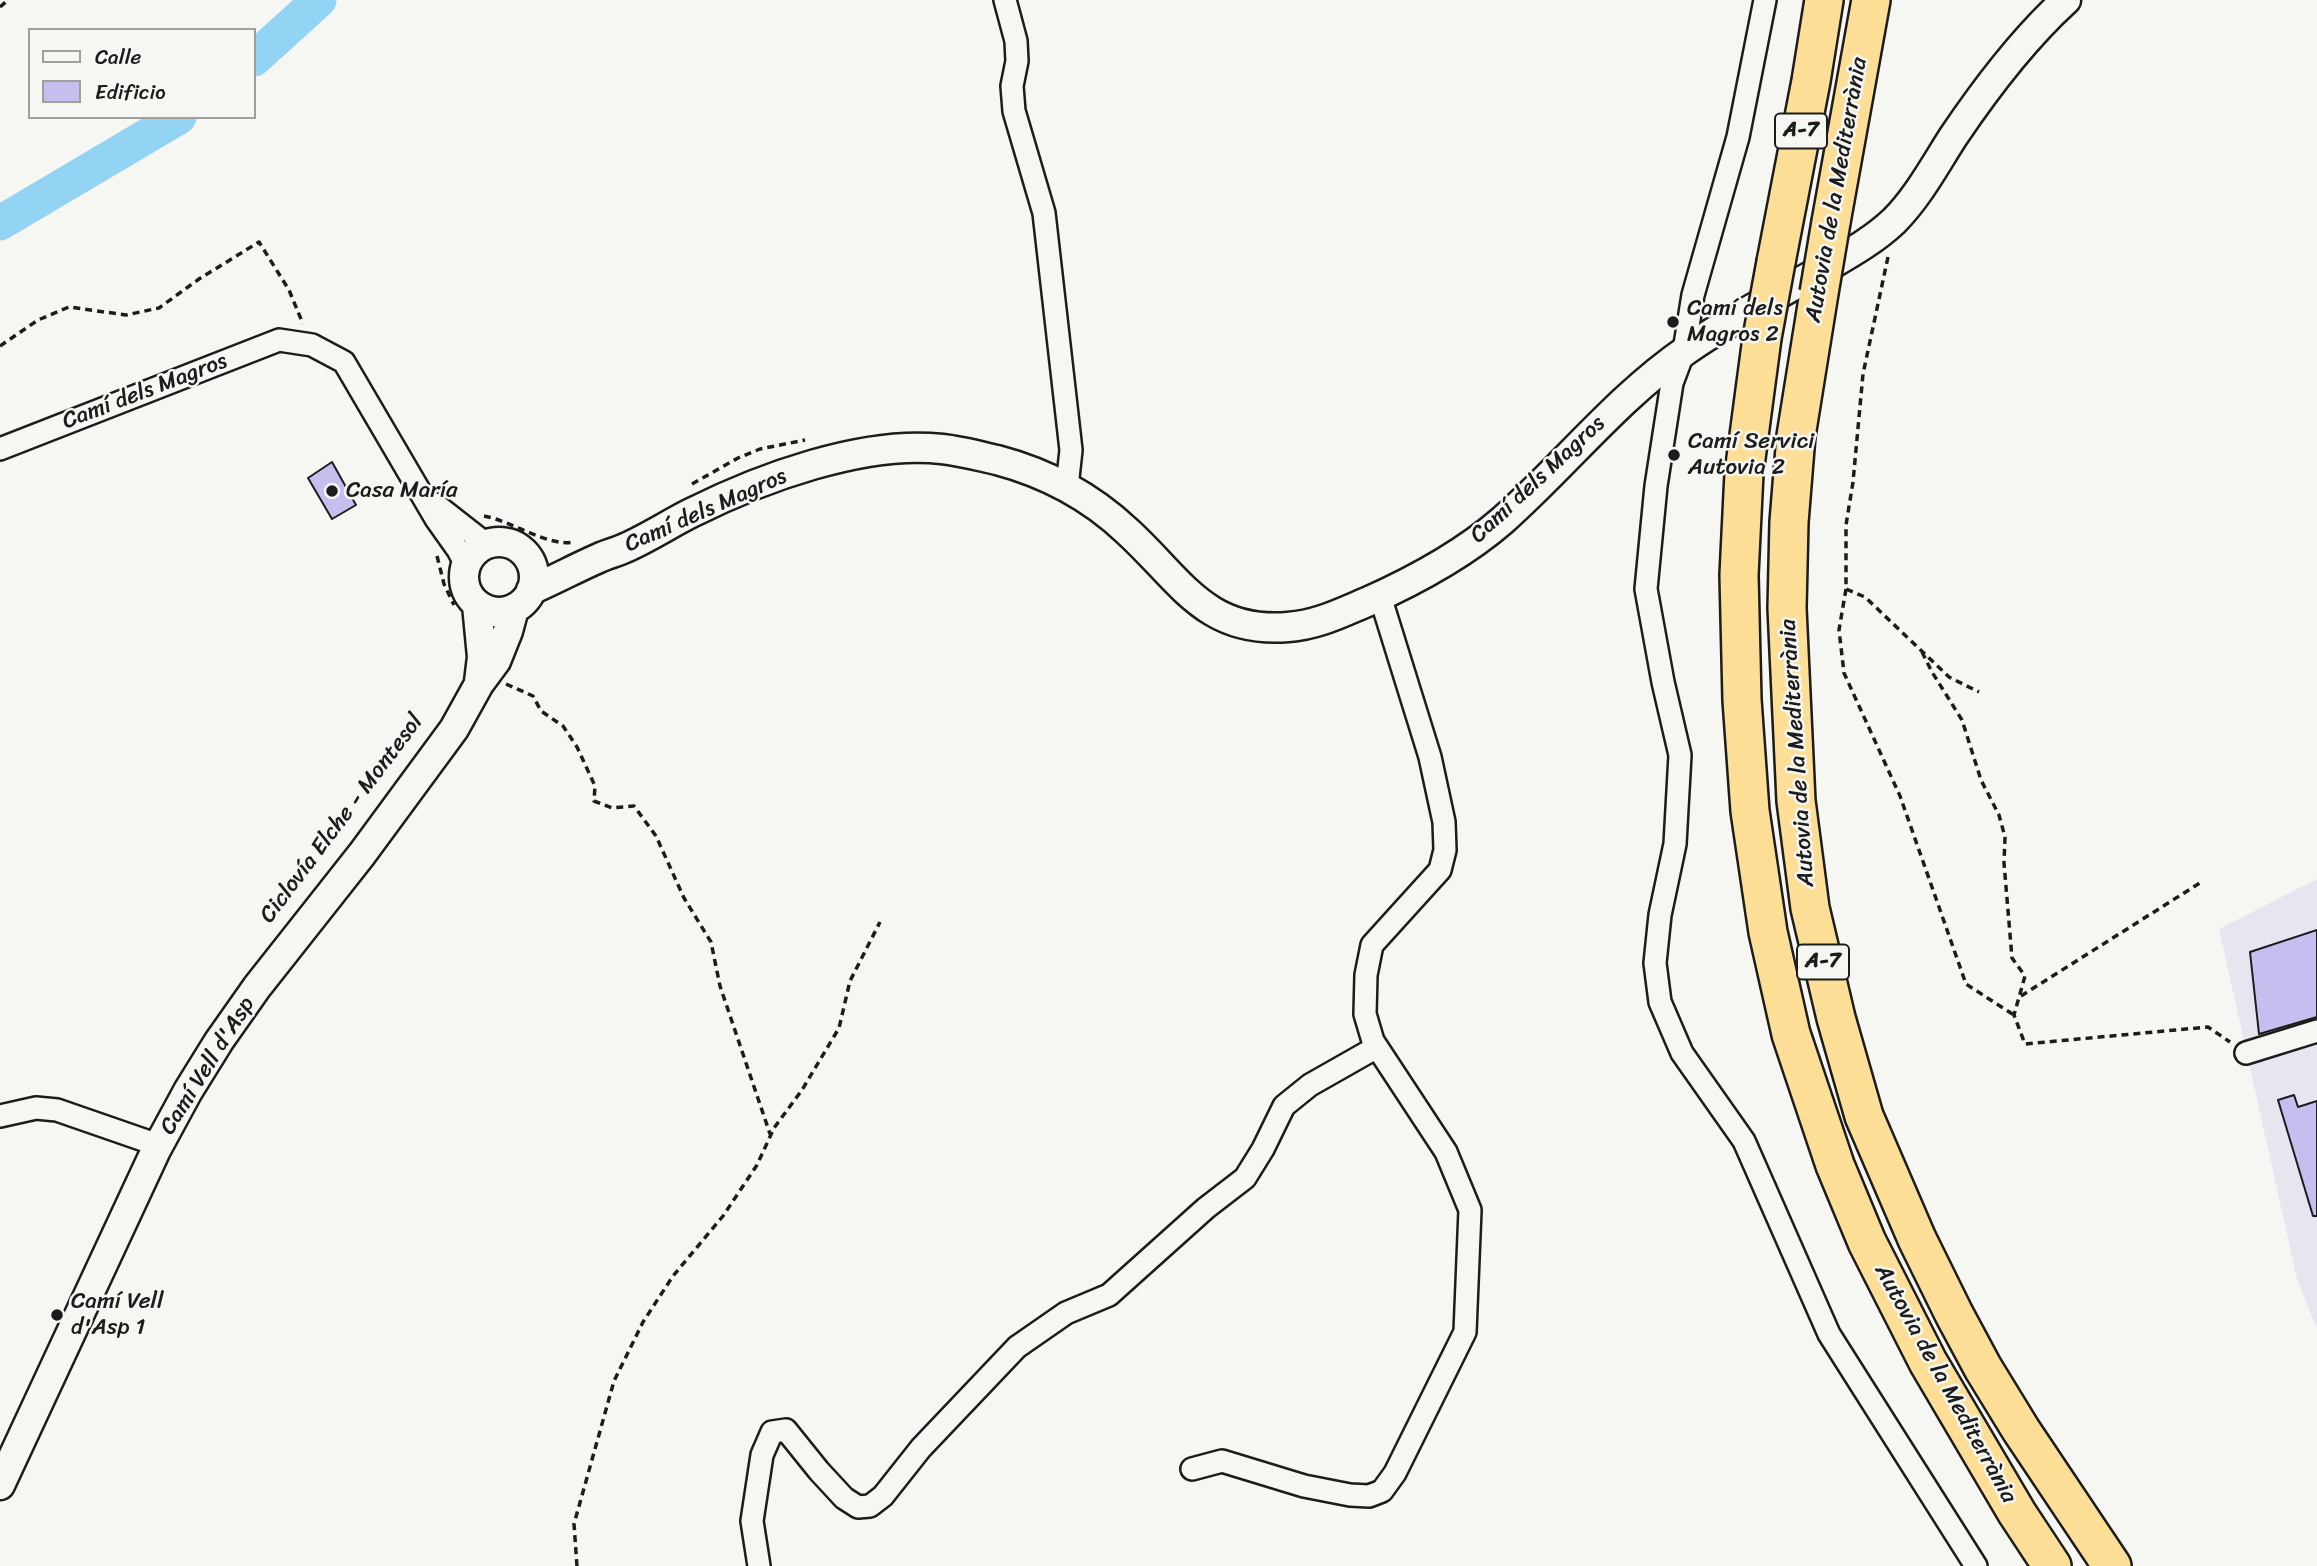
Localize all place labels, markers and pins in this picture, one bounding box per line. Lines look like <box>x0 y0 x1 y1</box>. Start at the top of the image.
place label: Camí dels Magros 2 <box>1687 295 1783 349</box>
marker: Camí dels Magros 2 <box>1665 314 1681 330</box>
place label: Camí Servici Autovia 2 <box>1688 428 1814 482</box>
marker: Camí Servici Autovia 2 <box>1666 447 1682 463</box>
place label: Casa María <box>346 477 458 505</box>
marker: Casa María <box>324 483 340 499</box>
place label: Camí Vell d'Asp 1 <box>71 1288 164 1342</box>
marker: Camí Vell d'Asp 1 <box>49 1307 65 1323</box>

